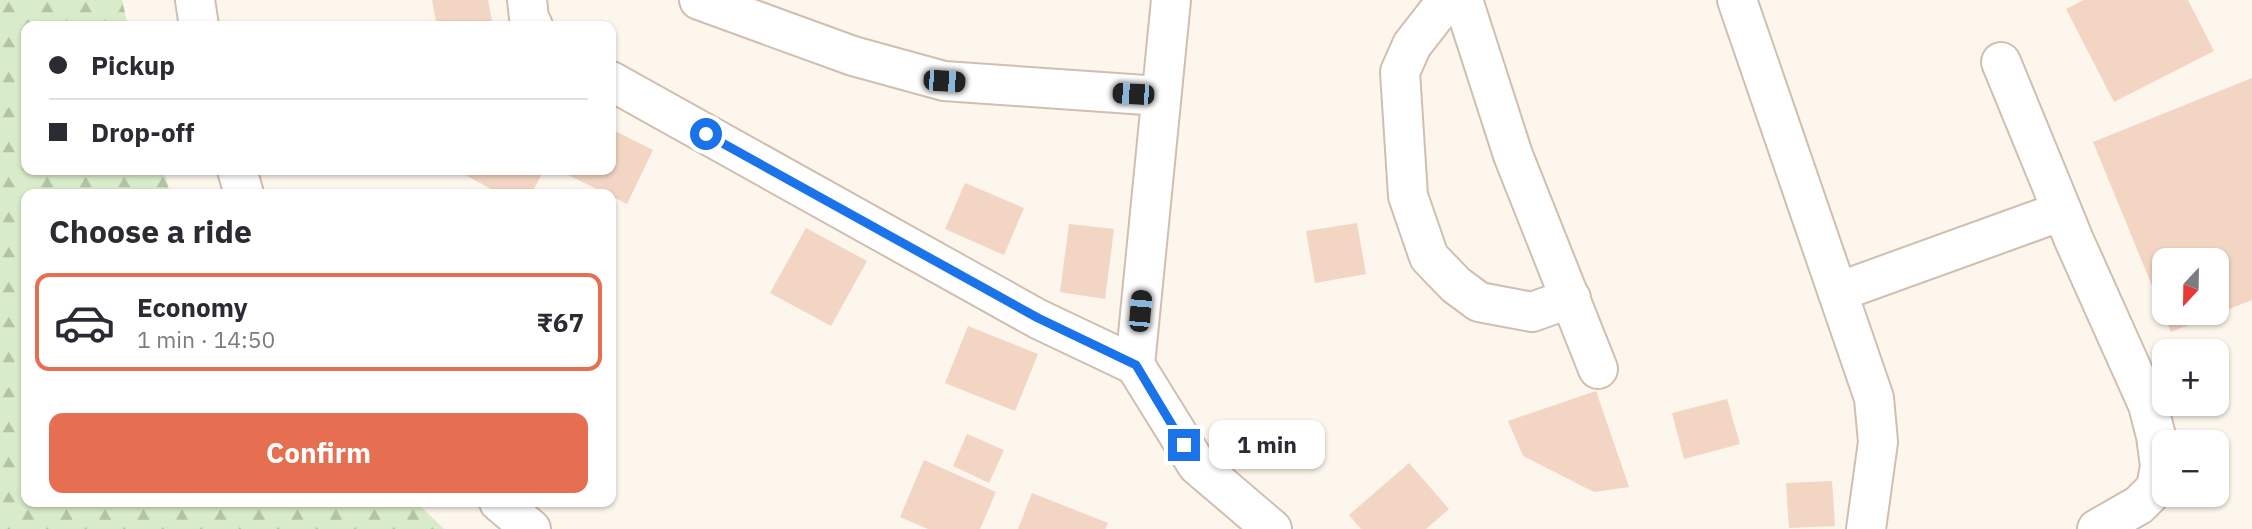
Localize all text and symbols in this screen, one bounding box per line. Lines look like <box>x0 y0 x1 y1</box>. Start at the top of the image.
text: Pickup <box>91 48 175 82</box>
car <box>923 69 966 93</box>
car <box>1112 82 1155 106</box>
text: Drop-off <box>91 115 194 149</box>
route start <box>690 118 722 150</box>
text: Choose a ride <box>49 210 252 252</box>
north arrow <box>2152 248 2230 326</box>
map controls <box>2152 248 2229 507</box>
car <box>1128 289 1153 333</box>
text: Economy <box>137 290 248 324</box>
icon: car <box>53 291 116 354</box>
text: ₹67 <box>536 305 584 339</box>
text: 1 min · 14:50 <box>137 324 275 354</box>
button: + <box>2152 339 2229 416</box>
button: Confirm <box>49 413 588 493</box>
callout: 1 min <box>1208 420 1324 470</box>
route end <box>1168 429 1200 461</box>
text: 1 min <box>1237 429 1297 459</box>
button: − <box>2152 430 2229 507</box>

